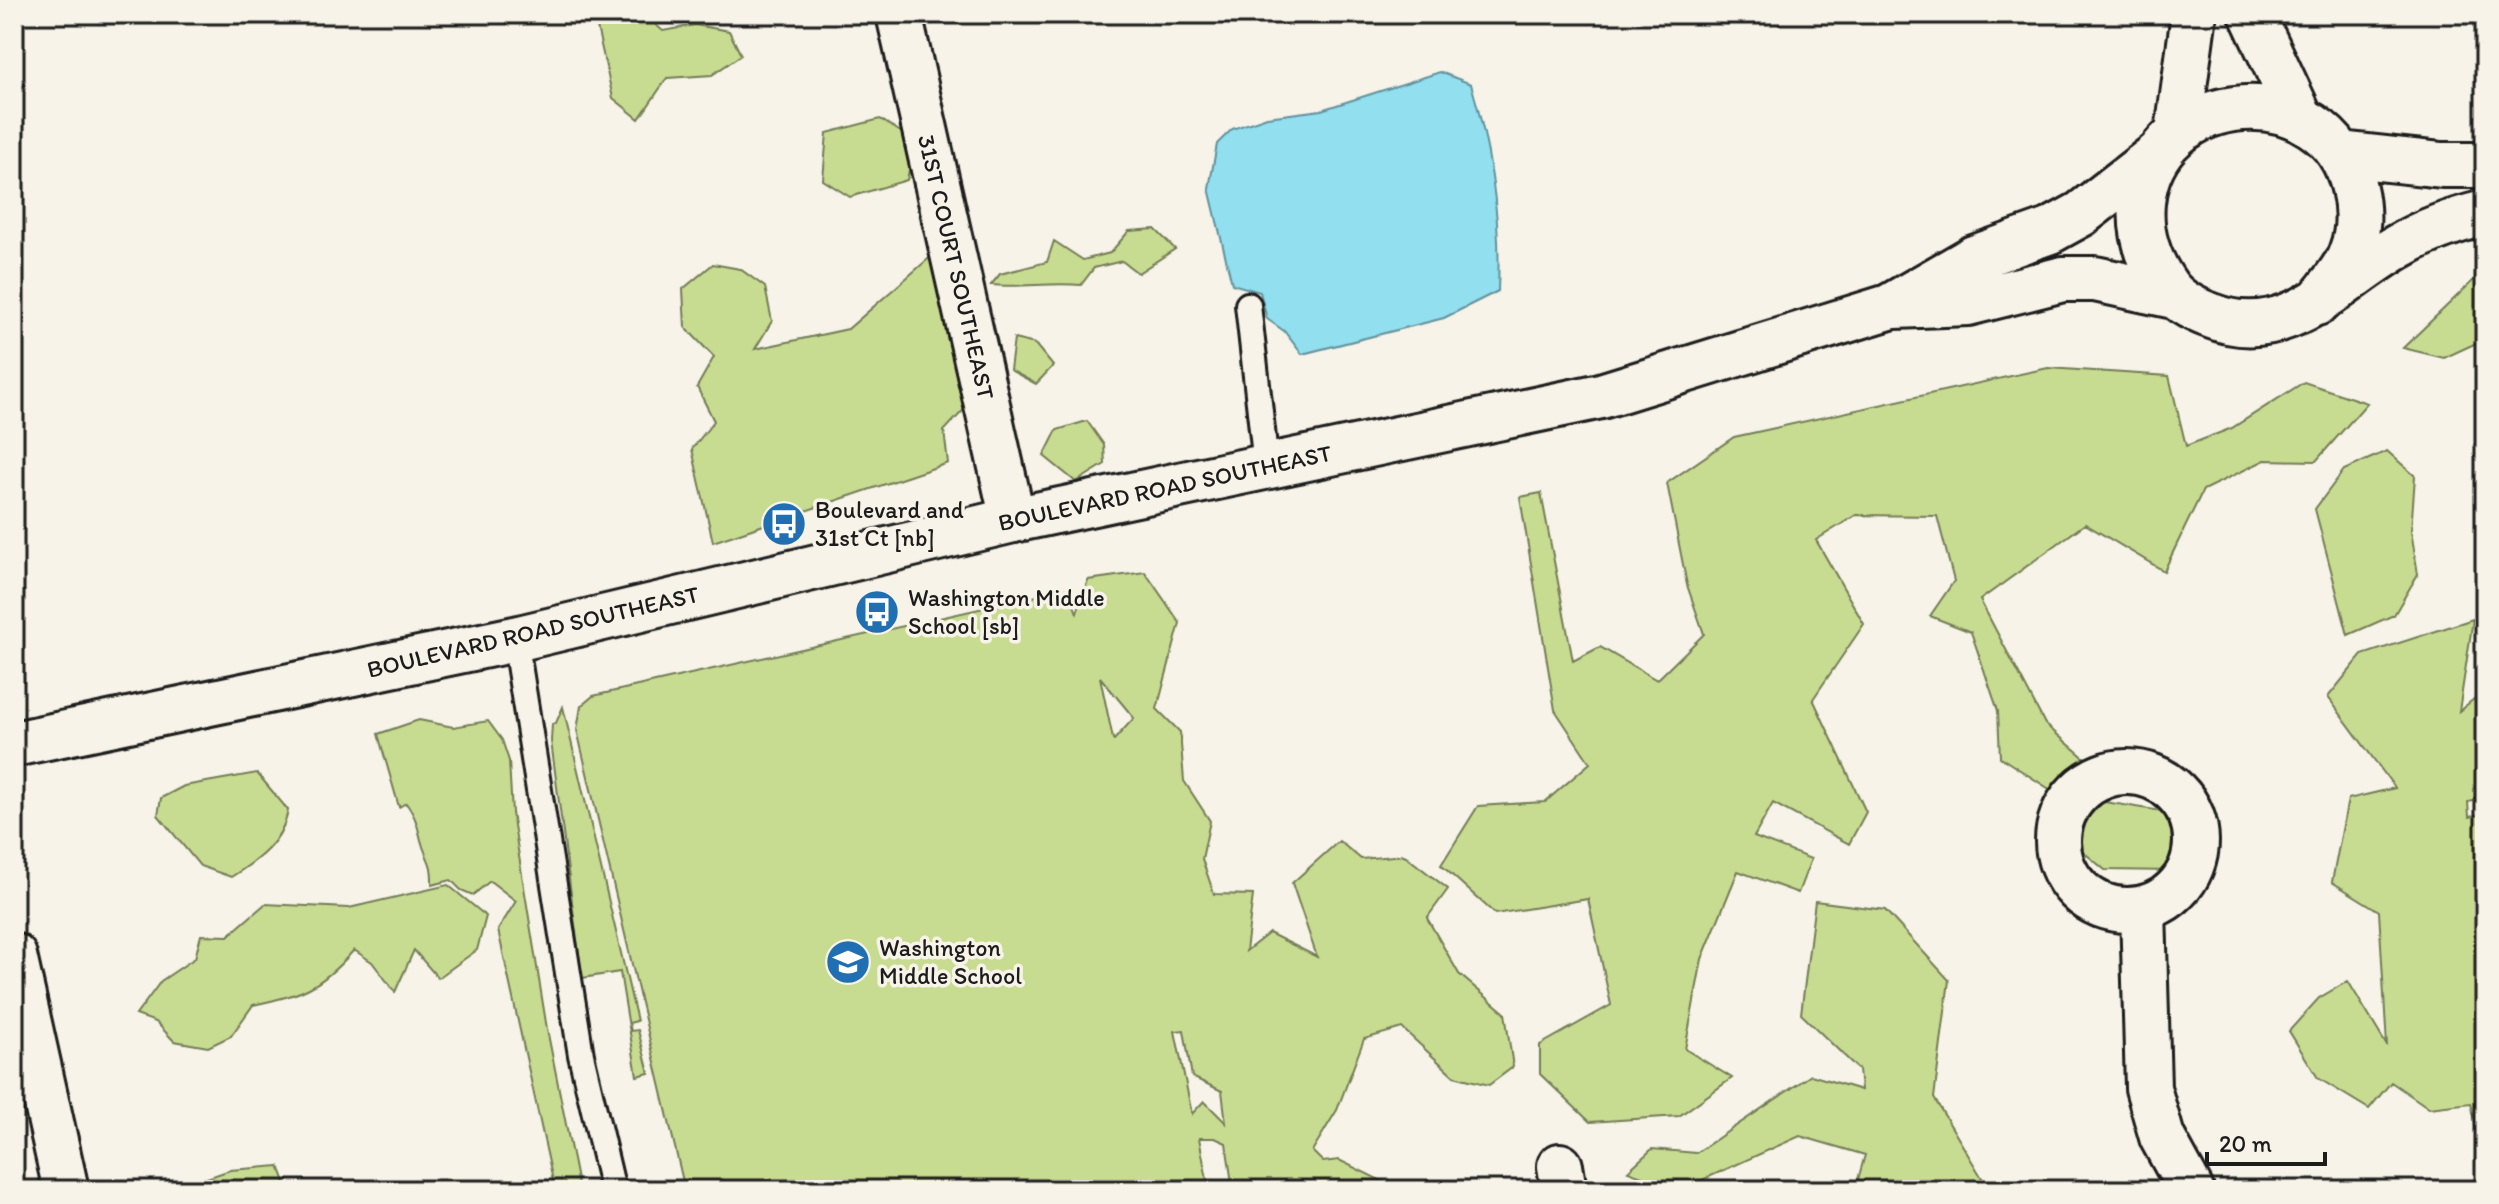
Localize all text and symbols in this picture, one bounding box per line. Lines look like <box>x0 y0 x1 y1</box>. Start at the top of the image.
street label: 31ST COURT SOUTHEAST <box>912 131 1001 403</box>
street label: BOULEVARD ROAD SOUTHEAST <box>996 438 1335 537</box>
place label: Boulevard and 31st Ct [nb] <box>815 495 964 552</box>
bus stop icon: Boulevard and 31st Ct [nb] <box>760 500 808 548</box>
street label: BOULEVARD ROAD SOUTHEAST <box>364 579 702 684</box>
place label: Washington Middle School [sb] <box>908 583 1105 640</box>
bus stop icon: Washington Middle School [sb] <box>853 588 901 636</box>
place label: Washington Middle School <box>879 933 1022 990</box>
school or university icon: Washington Middle School <box>824 938 872 986</box>
scale bar <box>2207 1116 2325 1166</box>
text: 20 m <box>2219 1129 2272 1158</box>

